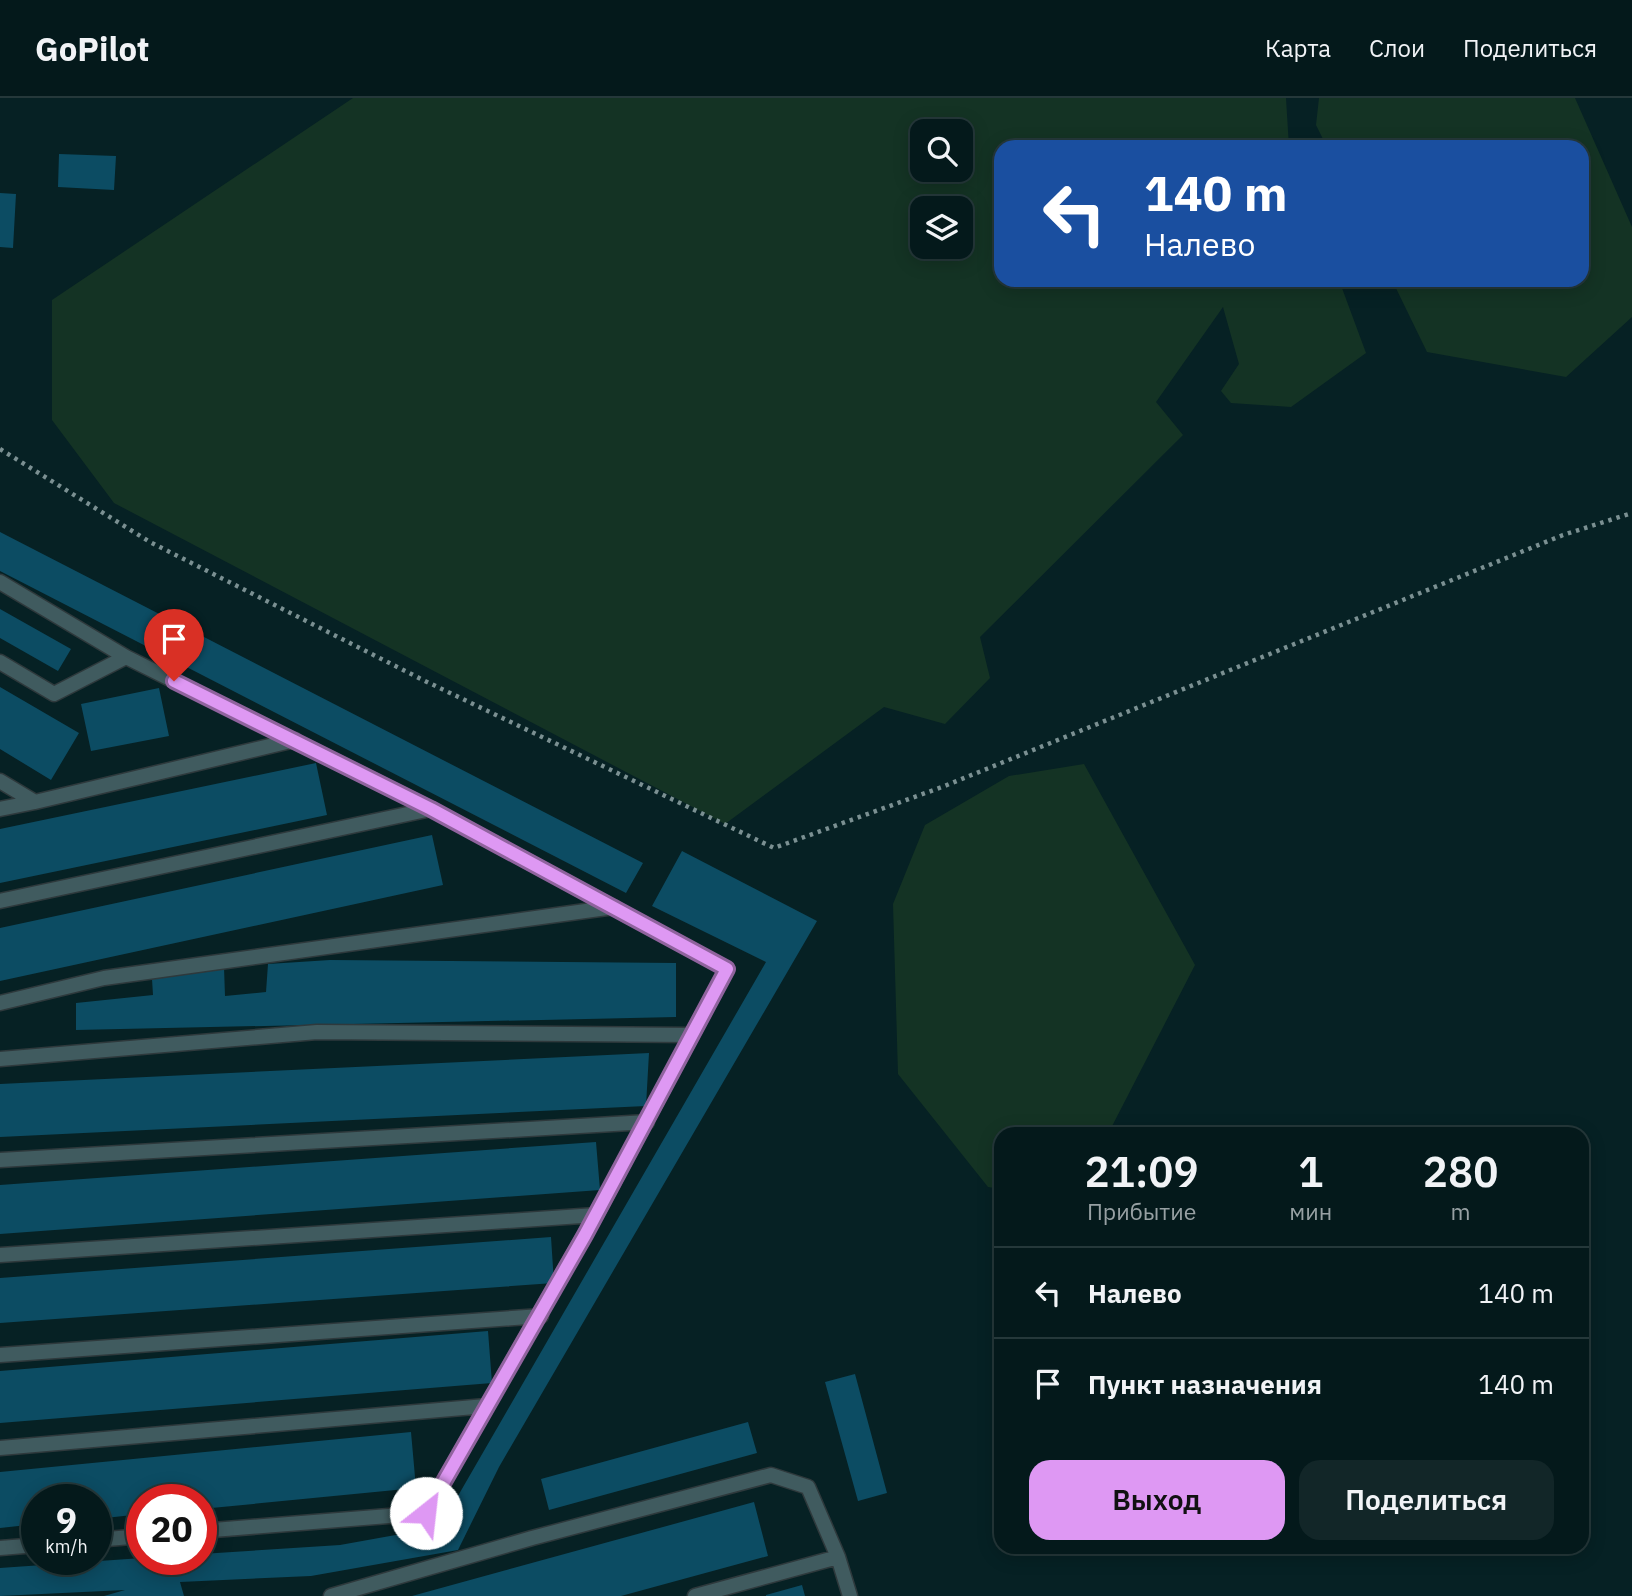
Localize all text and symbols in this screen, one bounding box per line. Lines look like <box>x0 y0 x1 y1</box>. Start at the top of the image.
text: GoPilot <box>35 27 149 70</box>
text: Карта <box>1265 32 1331 64</box>
text: Слои <box>1369 32 1425 64</box>
text: Поделиться <box>1463 32 1597 64</box>
map controls <box>910 119 973 259</box>
button: search <box>910 119 973 182</box>
text: 140 m <box>1144 161 1288 224</box>
icon: left <box>1029 168 1120 259</box>
button: layers <box>910 196 973 259</box>
text: Налево <box>1144 223 1255 265</box>
pin <box>144 609 204 681</box>
icon: arrive <box>155 620 193 658</box>
text: 21:09 <box>1085 1144 1199 1199</box>
text: 1 <box>1298 1144 1323 1199</box>
text: 280 <box>1423 1144 1498 1199</box>
text: Прибытие <box>1087 1196 1196 1226</box>
text: мин <box>1289 1196 1332 1226</box>
text: m <box>1451 1196 1471 1226</box>
icon: left <box>1029 1274 1067 1312</box>
text: Налево <box>1088 1276 1182 1310</box>
text: 140 m <box>1478 1276 1554 1310</box>
icon: arrive <box>1029 1365 1067 1403</box>
text: Пункт назначения <box>1088 1367 1322 1401</box>
text: 140 m <box>1478 1367 1554 1401</box>
button: Выход <box>1029 1460 1285 1540</box>
button: Поделиться <box>1299 1460 1554 1540</box>
position arrow <box>389 1476 463 1550</box>
speed limit sign: 20 <box>126 1484 217 1575</box>
text: 9 <box>56 1497 77 1543</box>
text: km/h <box>45 1535 88 1558</box>

